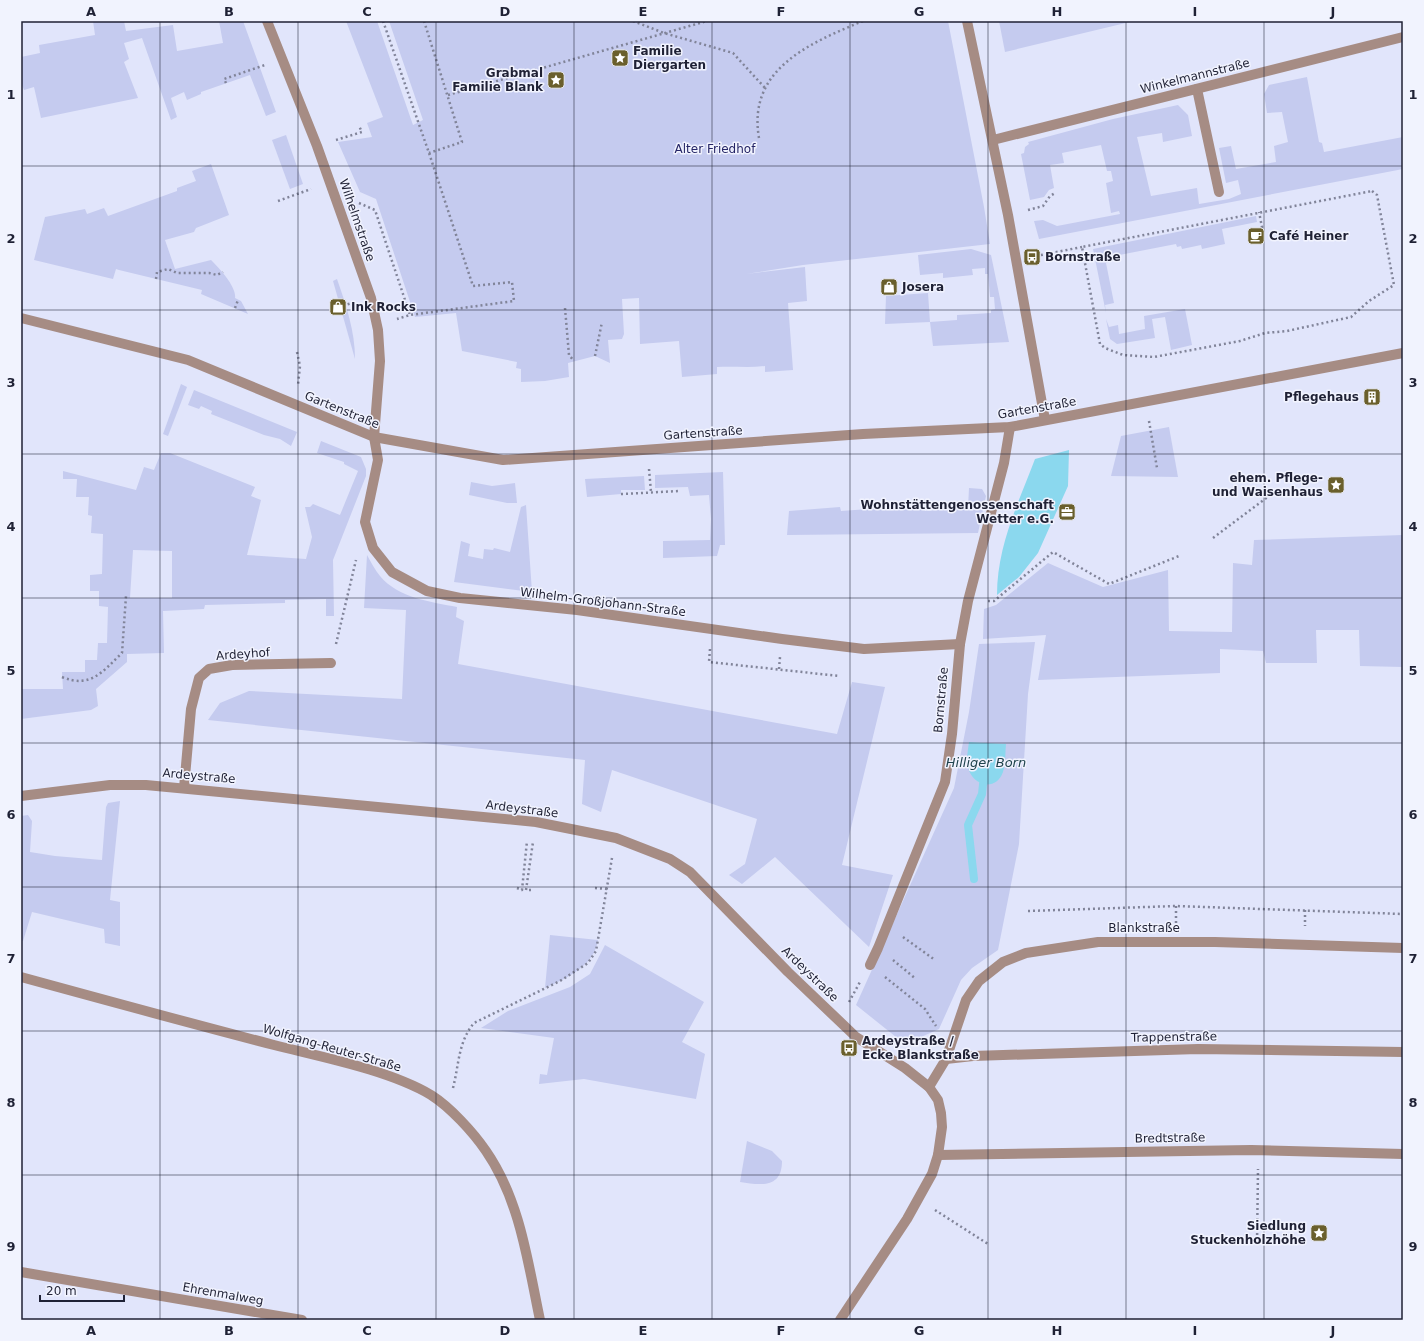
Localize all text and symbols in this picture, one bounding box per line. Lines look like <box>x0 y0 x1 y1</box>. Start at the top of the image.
text: A <box>86 4 96 19</box>
text: B <box>224 4 234 19</box>
text: C <box>362 4 372 19</box>
text: D <box>500 4 511 19</box>
text: E <box>639 4 647 19</box>
text: F <box>777 4 785 19</box>
text: G <box>914 4 924 19</box>
text: H <box>1052 4 1062 19</box>
text: I <box>1193 4 1197 19</box>
text: J <box>1330 4 1335 19</box>
place label: Familie Diergarten <box>633 44 706 72</box>
place icon: Familie Diergarten <box>610 48 630 68</box>
street label: Winkelmannstraße <box>1139 56 1251 96</box>
place label: Grabmal Familie Blank <box>452 66 544 94</box>
place icon: Grabmal Familie Blank <box>546 70 566 90</box>
text: 1 <box>6 87 16 102</box>
text: 1 <box>1408 87 1418 102</box>
park label: Alter Friedhof <box>675 142 756 156</box>
street label: Wilhelmstraße <box>336 177 378 263</box>
cafe icon: Café Heiner <box>1246 226 1266 246</box>
place label: Café Heiner <box>1269 229 1348 243</box>
text: 2 <box>6 231 16 246</box>
text: 2 <box>1408 231 1418 246</box>
bus stop icon: Bornstraße <box>1022 247 1042 267</box>
place label: Bornstraße <box>1045 250 1121 264</box>
shop icon: Josera <box>879 277 899 297</box>
place label: Josera <box>901 280 944 294</box>
shop icon: Ink Rocks <box>328 297 348 317</box>
place label: Ink Rocks <box>351 300 416 314</box>
text: 3 <box>6 375 16 390</box>
text: 3 <box>1408 375 1418 390</box>
building icon: Pflegehaus <box>1362 387 1382 407</box>
street label: Gartenstraße <box>303 389 381 431</box>
place label: Pflegehaus <box>1284 390 1359 404</box>
street label: Gartenstraße <box>997 394 1077 422</box>
street label: Gartenstraße <box>663 423 743 443</box>
place label: ehem. Pflege- und Waisenhaus <box>1212 471 1323 499</box>
place icon: ehem. Pflege- und Waisenhaus <box>1326 475 1346 495</box>
place label: Wohnstättengenossenschaft Wetter e.G. <box>860 498 1054 526</box>
office icon: Wohnstättengenossenschaft Wetter e.G. <box>1057 502 1077 522</box>
text: 4 <box>6 519 16 534</box>
text: 4 <box>1408 519 1418 534</box>
street label: Wilhelm-Großjohann-Straße <box>519 585 687 619</box>
street label: Ardeyhof <box>215 645 271 663</box>
text: 5 <box>6 663 16 678</box>
text: 5 <box>1408 663 1418 678</box>
street label: Bornstraße <box>931 666 951 734</box>
water label: Hilliger Born <box>946 755 1026 770</box>
street label: Ardeystraße <box>162 766 236 786</box>
street label: Ardeystraße <box>485 798 559 820</box>
text: 6 <box>6 807 16 822</box>
text: 6 <box>1408 807 1418 822</box>
street label: Blankstraße <box>1108 921 1180 935</box>
street label: Ardeystraße <box>779 944 841 1004</box>
text: 7 <box>6 951 16 966</box>
text: 7 <box>1408 951 1418 966</box>
street label: Wolfgang-Reuter-Straße <box>261 1021 403 1075</box>
street label: Trappenstraße <box>1130 1029 1217 1045</box>
place label: Ardeystraße / Ecke Blankstraße <box>862 1034 979 1062</box>
bus stop icon: Ardeystraße / Ecke Blankstraße <box>839 1038 859 1058</box>
text: 8 <box>6 1095 16 1110</box>
text: 8 <box>1408 1095 1418 1110</box>
street label: Bredtstraße <box>1134 1130 1206 1146</box>
place label: Siedlung Stuckenholzhöhe <box>1190 1219 1306 1247</box>
place icon: Siedlung Stuckenholzhöhe <box>1309 1223 1329 1243</box>
text: 9 <box>6 1239 16 1254</box>
text: 9 <box>1408 1239 1418 1254</box>
scale bar <box>40 1277 124 1303</box>
street label: Ehrenmalweg <box>181 1280 265 1308</box>
text: 20 m <box>46 1284 77 1298</box>
text: A <box>86 1323 96 1338</box>
text: B <box>224 1323 234 1338</box>
text: C <box>362 1323 372 1338</box>
text: D <box>500 1323 511 1338</box>
text: E <box>639 1323 647 1338</box>
text: F <box>777 1323 785 1338</box>
text: G <box>914 1323 924 1338</box>
text: H <box>1052 1323 1062 1338</box>
text: I <box>1193 1323 1197 1338</box>
text: J <box>1330 1323 1335 1338</box>

